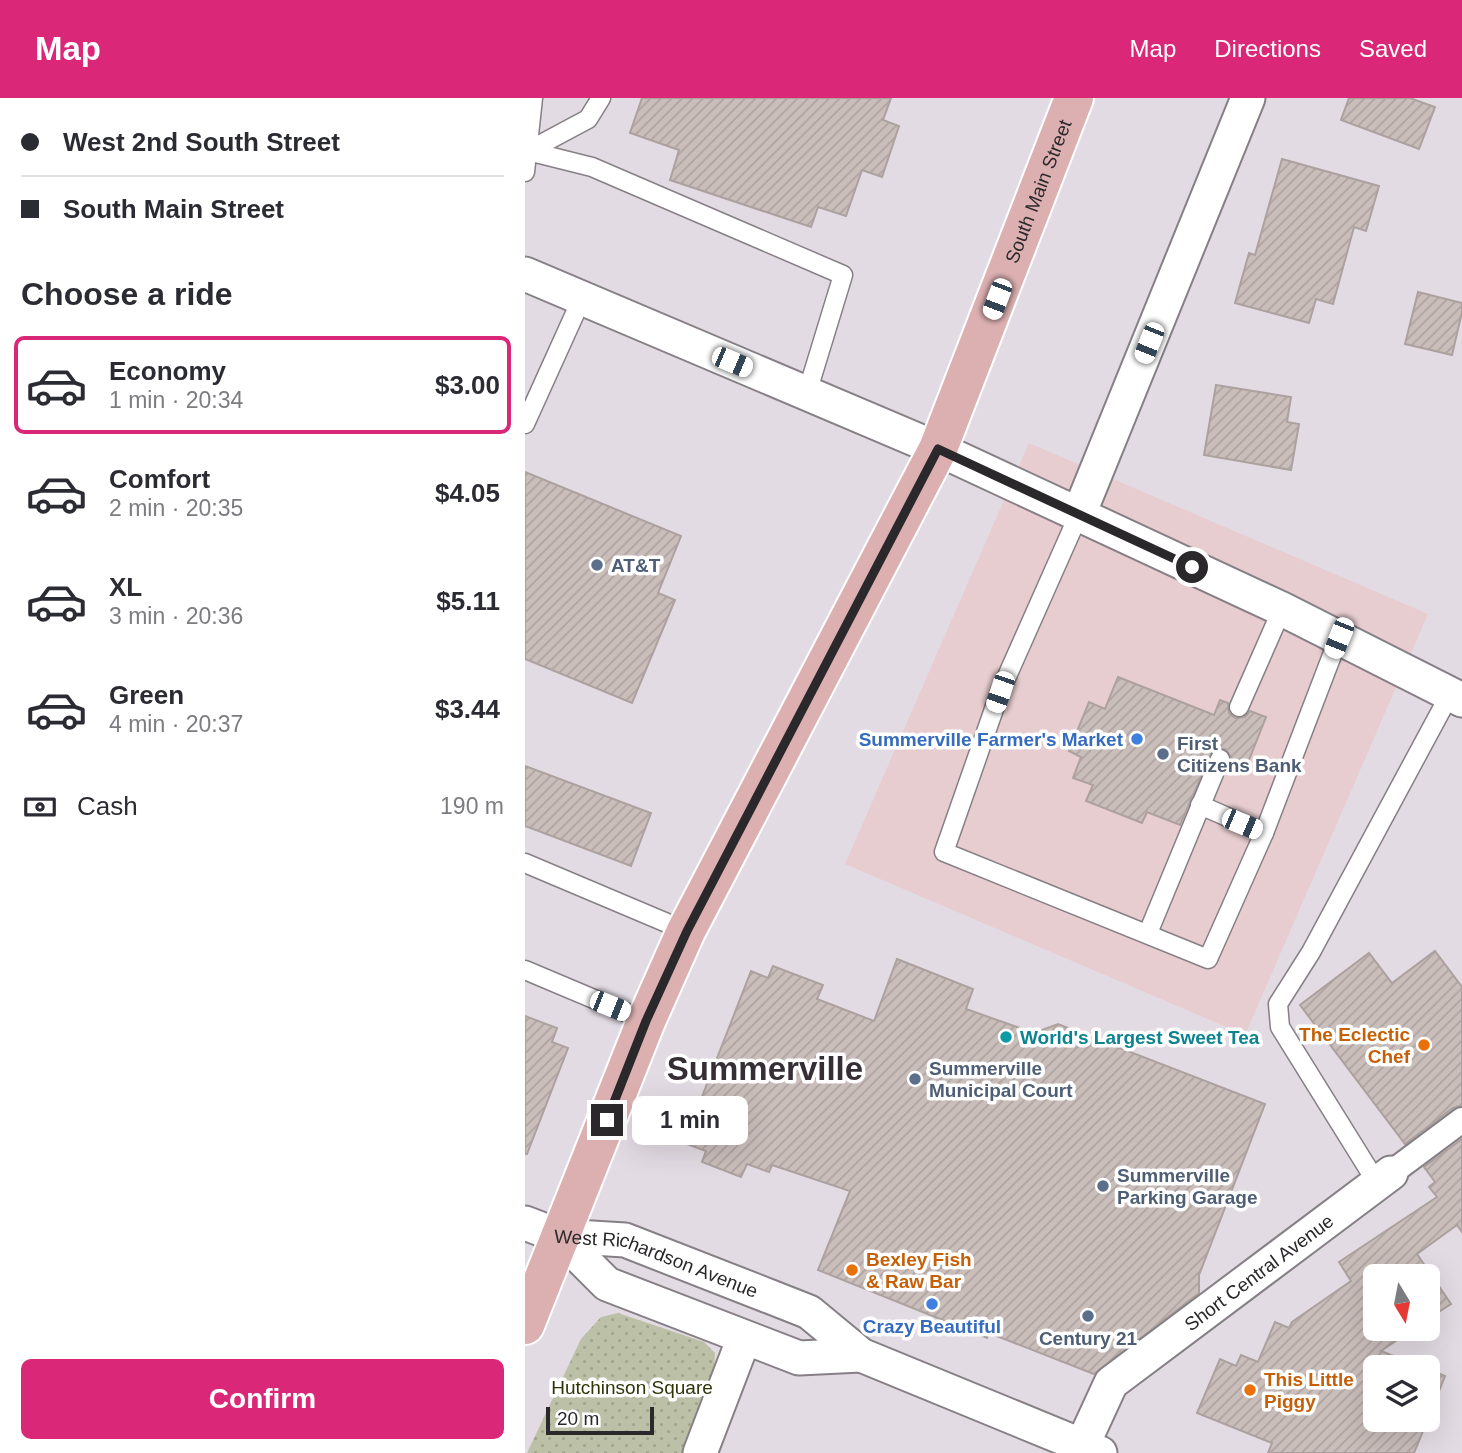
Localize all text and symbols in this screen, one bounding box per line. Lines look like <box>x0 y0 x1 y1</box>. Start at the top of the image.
text: Map <box>35 30 101 67</box>
text: Map <box>1130 35 1176 62</box>
text: Directions <box>1214 35 1321 62</box>
text: Saved <box>1359 35 1427 62</box>
street label: South Main Street <box>1001 116 1075 266</box>
text: West 2nd South Street <box>63 127 340 157</box>
text: South Main Street <box>63 194 284 224</box>
text: Choose a ride <box>21 276 233 312</box>
car <box>980 276 1015 322</box>
car <box>1132 320 1167 366</box>
car <box>709 344 756 380</box>
icon: car <box>25 354 88 417</box>
text: Economy <box>109 356 226 386</box>
text: $3.00 <box>435 370 500 400</box>
text: 1 min · 20:34 <box>109 387 243 413</box>
icon: car <box>25 462 88 525</box>
text: Comfort <box>109 464 210 494</box>
text: $4.05 <box>435 478 500 508</box>
text: 2 min · 20:35 <box>109 495 243 521</box>
route start <box>1176 551 1208 583</box>
place label: AT&T <box>611 555 661 576</box>
marker: AT&T <box>589 557 605 573</box>
icon: car <box>25 570 88 633</box>
text: XL <box>109 572 142 602</box>
text: $5.11 <box>436 586 500 616</box>
text: 3 min · 20:36 <box>109 603 243 629</box>
car <box>1322 615 1357 661</box>
car <box>984 669 1017 715</box>
icon: car <box>25 678 88 741</box>
text: Green <box>109 680 184 710</box>
text: $3.44 <box>435 694 500 724</box>
text: 4 min · 20:37 <box>109 711 243 737</box>
place label: Summerville Farmer's Market <box>859 729 1124 750</box>
marker: Summerville Farmer's Market <box>1129 731 1145 747</box>
place label: First Citizens Bank <box>1177 733 1302 776</box>
marker: First Citizens Bank <box>1155 746 1171 762</box>
icon: cash <box>21 788 59 826</box>
text: Cash <box>77 791 138 821</box>
text: 190 m <box>440 793 504 819</box>
car <box>1219 806 1266 842</box>
car <box>587 988 634 1024</box>
place label: The Eclectic Chef <box>1299 1024 1411 1067</box>
place label: World's Largest Sweet Tea <box>1020 1027 1260 1048</box>
marker: World's Largest Sweet Tea <box>998 1029 1014 1045</box>
marker: The Eclectic Chef <box>1416 1037 1432 1053</box>
district label: Summerville <box>667 1050 863 1087</box>
place label: Summerville Municipal Court <box>929 1058 1073 1101</box>
marker: Summerville Municipal Court <box>907 1071 923 1087</box>
callout: 1 min <box>631 1096 747 1144</box>
route end <box>591 1104 623 1136</box>
text: 1 min <box>660 1107 720 1133</box>
place label: Summerville Parking Garage <box>1117 1165 1257 1208</box>
marker: Summerville Parking Garage <box>1095 1178 1111 1194</box>
street label: Short Central Avenue <box>1180 1210 1337 1335</box>
street label: West Richardson Avenue <box>554 1225 761 1301</box>
place label: Bexley Fish & Raw Bar <box>866 1249 972 1292</box>
marker: Bexley Fish & Raw Bar <box>844 1262 860 1278</box>
north arrow <box>1363 1264 1440 1340</box>
map controls <box>1363 1264 1440 1432</box>
marker: Crazy Beautiful <box>924 1296 940 1312</box>
marker: Century 21 <box>1080 1308 1096 1324</box>
place label: Crazy Beautiful <box>863 1316 1001 1337</box>
place label: Century 21 <box>1039 1328 1138 1349</box>
button: layers <box>1363 1355 1440 1432</box>
button: Confirm <box>21 1359 504 1439</box>
place label: This Little Piggy <box>1264 1369 1354 1412</box>
park label: Hutchinson Square <box>551 1377 713 1398</box>
marker: This Little Piggy <box>1242 1382 1258 1398</box>
scale bar <box>546 1404 655 1436</box>
text: 20 m <box>557 1408 599 1429</box>

